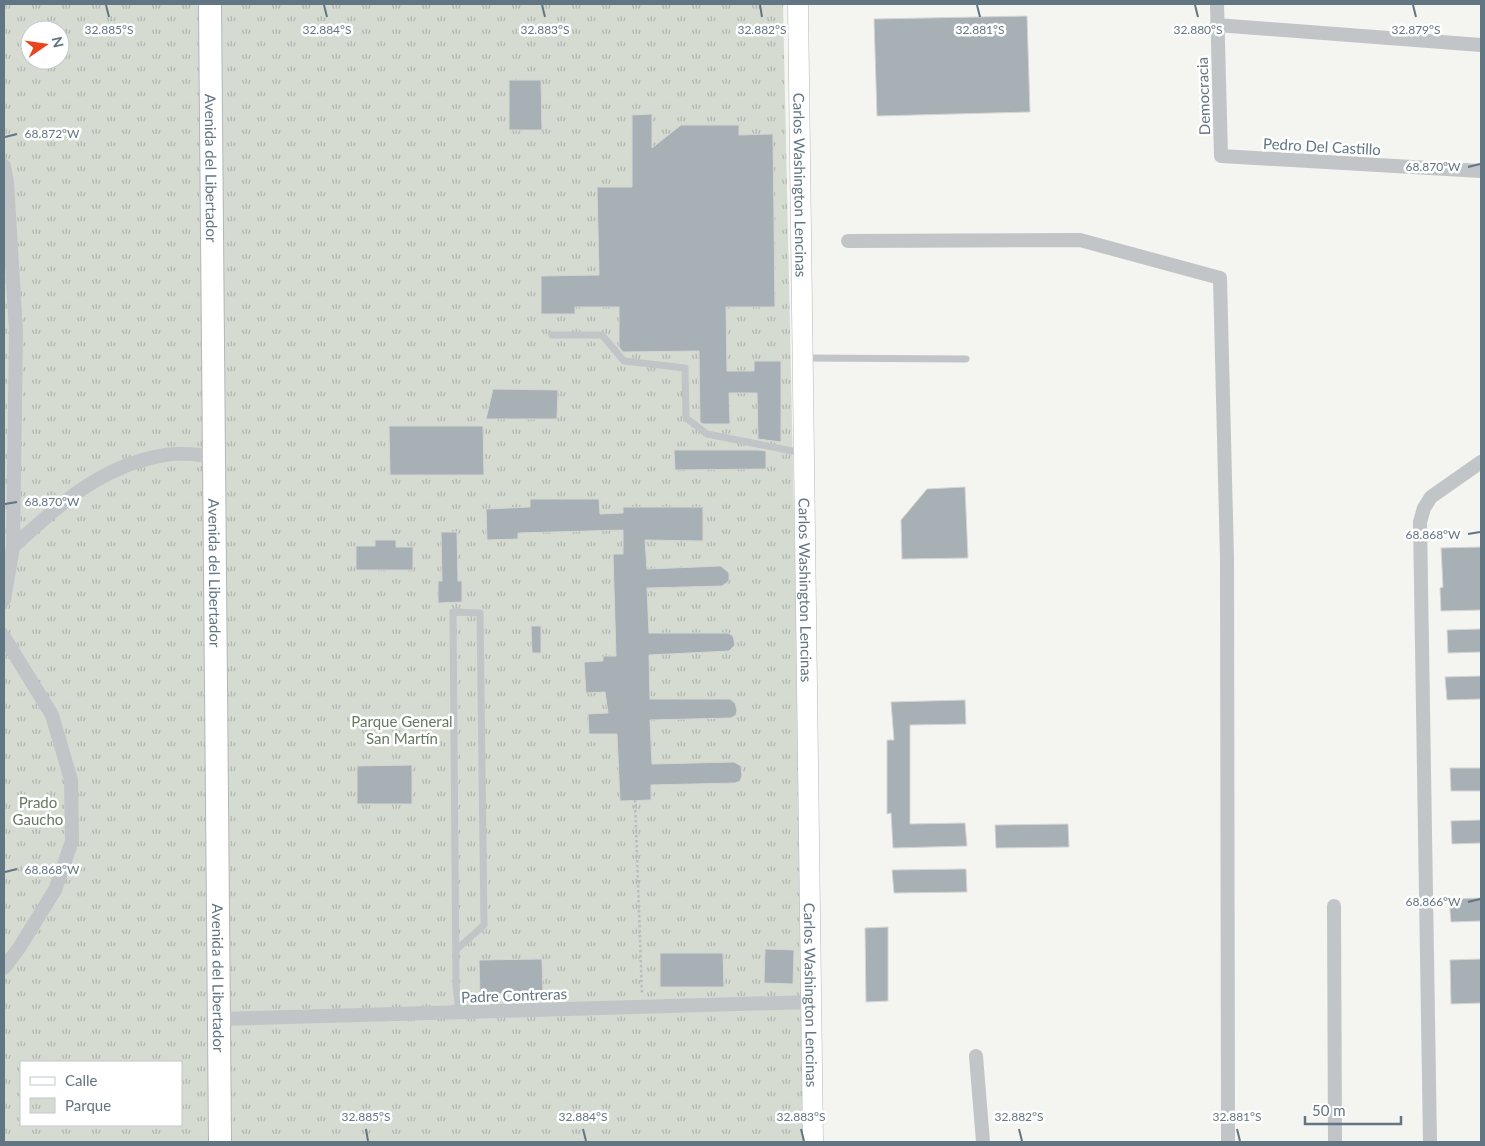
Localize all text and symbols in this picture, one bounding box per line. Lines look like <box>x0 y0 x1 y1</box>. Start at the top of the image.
north arrow <box>20 20 70 70</box>
text: 32.885°S <box>84 22 134 37</box>
text: 32.884°S <box>302 22 352 37</box>
text: 32.883°S <box>520 22 570 37</box>
text: 32.882°S <box>737 22 787 37</box>
text: 32.881°S <box>955 22 1005 37</box>
text: 32.880°S <box>1173 22 1223 37</box>
text: 32.879°S <box>1391 22 1441 37</box>
text: N <box>49 35 68 49</box>
street label: Democracia <box>1193 57 1213 135</box>
street label: Carlos Washington Lencinas <box>790 93 811 277</box>
street label: Avenida del Libertador <box>202 94 221 243</box>
text: 68.872°W <box>24 126 80 141</box>
street label: Pedro Del Castillo <box>1263 134 1381 158</box>
text: 68.870°W <box>1405 159 1461 174</box>
text: 68.870°W <box>24 494 80 509</box>
street label: Carlos Washington Lencinas <box>796 498 816 682</box>
street label: Avenida del Libertador <box>205 499 225 648</box>
text: 68.868°W <box>1405 527 1461 542</box>
park label: Parque General San Martín <box>351 712 453 747</box>
park label: Prado Gaucho <box>13 793 63 828</box>
text: 68.868°W <box>24 862 80 877</box>
text: 68.866°W <box>1405 894 1461 909</box>
street label: Carlos Washington Lencinas <box>801 902 821 1087</box>
street label: Avenida del Libertador <box>209 903 228 1053</box>
street label: Padre Contreras <box>461 984 567 1006</box>
legend <box>20 1061 182 1126</box>
text: Calle <box>65 1071 98 1089</box>
scale bar <box>1305 1094 1401 1126</box>
text: Parque <box>65 1096 111 1114</box>
text: 50 m <box>1312 1101 1346 1119</box>
text: 32.885°S <box>341 1109 391 1124</box>
text: 32.884°S <box>558 1109 608 1124</box>
text: 32.883°S <box>776 1109 826 1124</box>
text: 32.882°S <box>994 1109 1044 1124</box>
text: 32.881°S <box>1212 1109 1262 1124</box>

